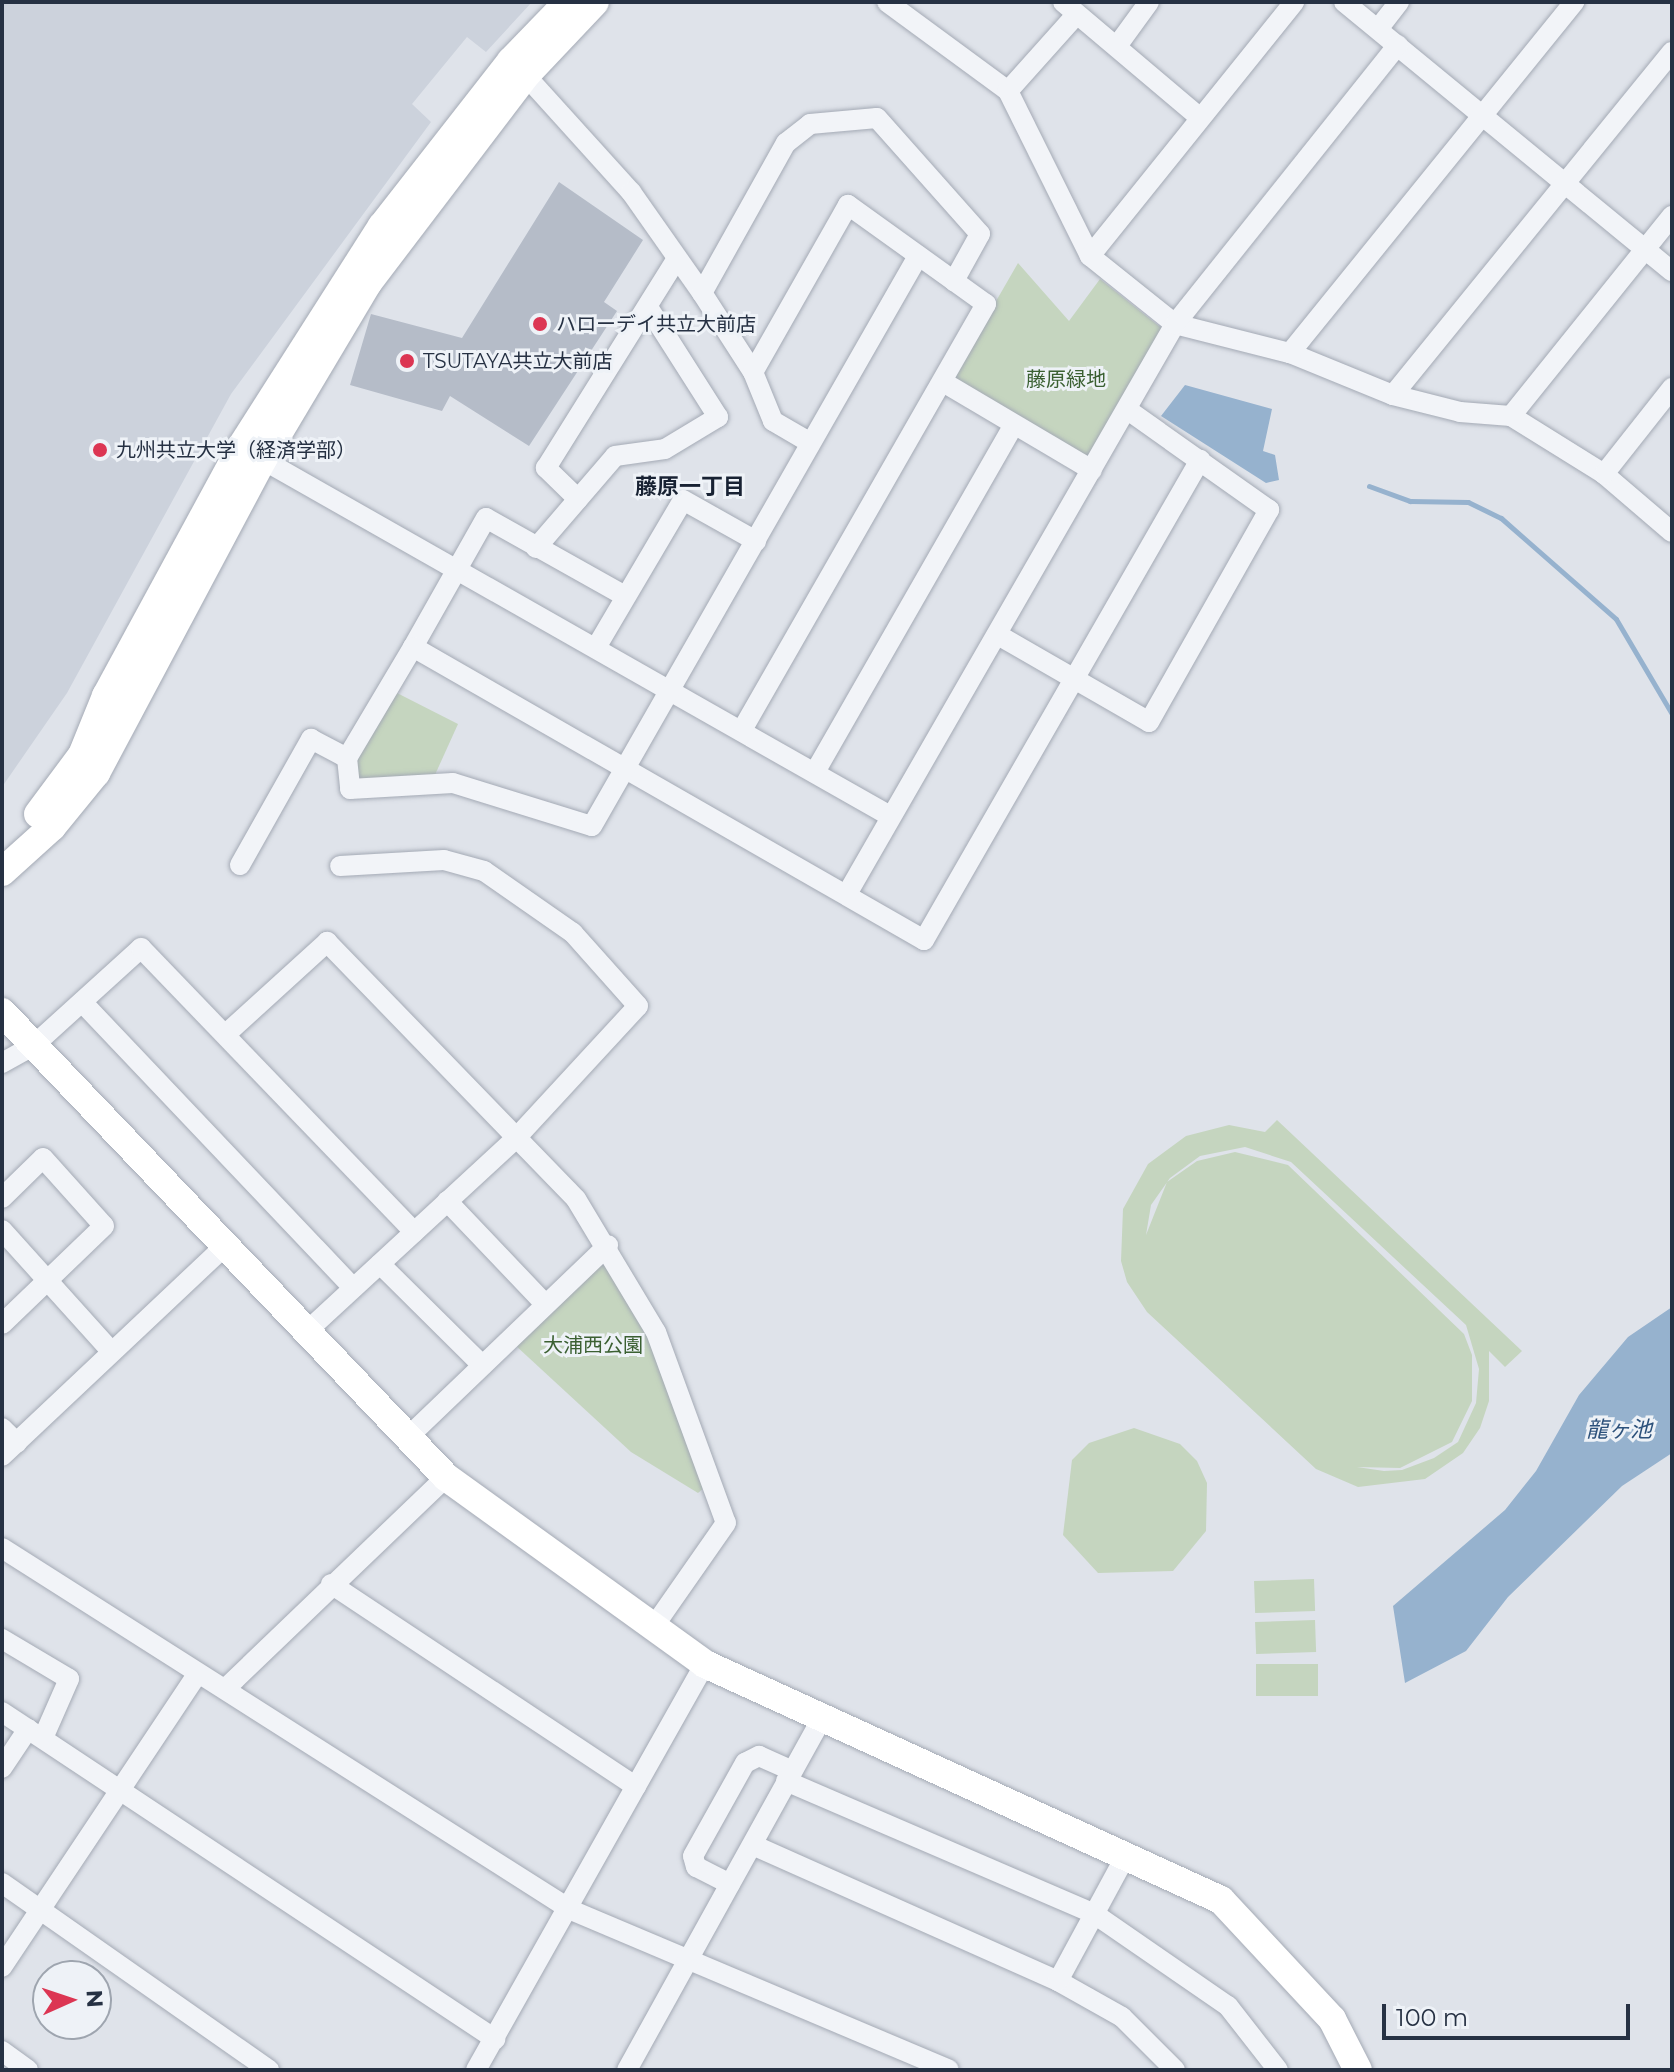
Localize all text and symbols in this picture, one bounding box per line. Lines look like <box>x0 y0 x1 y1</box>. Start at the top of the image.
place label: ハローデイ共立大前店 <box>556 312 756 336</box>
marker: ハローデイ共立大前店 <box>531 315 549 333</box>
place label: TSUTAYA共立大前店 <box>423 349 612 373</box>
marker: TSUTAYA共立大前店 <box>398 352 416 370</box>
park label: 藤原緑地 <box>1026 367 1106 391</box>
place label: 九州共立大学（経済学部） <box>116 438 356 462</box>
marker: 九州共立大学（経済学部） <box>91 441 109 459</box>
district label: 藤原一丁目 <box>635 474 745 500</box>
park label: 大浦西公園 <box>543 1333 643 1357</box>
water label: 龍ヶ池 <box>1586 1417 1652 1443</box>
north arrow <box>32 1960 112 2040</box>
scale bar <box>1386 1988 1634 2038</box>
text: N <box>81 1989 108 2008</box>
text: 100 m <box>1396 2003 1468 2032</box>

